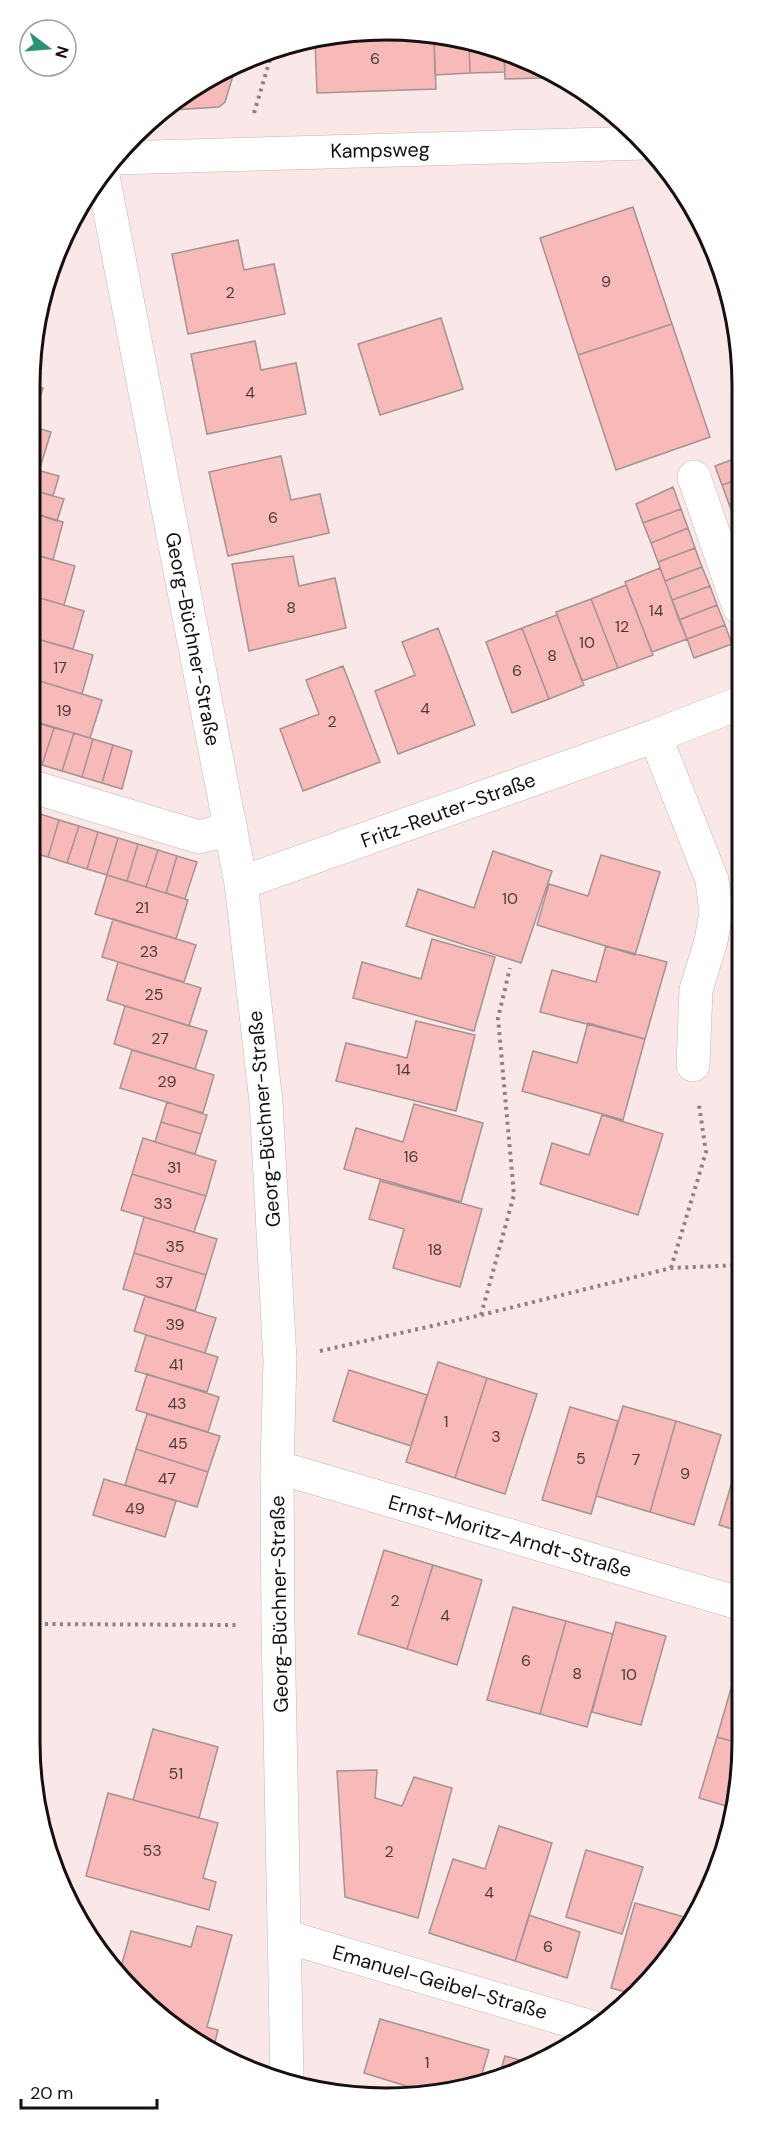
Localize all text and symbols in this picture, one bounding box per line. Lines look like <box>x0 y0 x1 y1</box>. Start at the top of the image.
north arrow <box>18 18 78 78</box>
text: N <box>50 43 74 61</box>
house number: 6 <box>370 48 380 69</box>
street label: Kampsweg <box>330 136 430 164</box>
house number: 9 <box>601 271 611 292</box>
house number: 2 <box>225 282 235 303</box>
house number: 4 <box>245 382 255 403</box>
house number: 6 <box>268 507 278 528</box>
street label: Georg-Büchner-Straße <box>160 530 226 748</box>
house number: 8 <box>286 597 296 618</box>
house number: 14 <box>649 600 664 621</box>
house number: 12 <box>615 616 629 637</box>
house number: 10 <box>579 632 595 653</box>
house number: 8 <box>547 645 557 666</box>
house number: 17 <box>53 657 67 678</box>
house number: 6 <box>512 660 522 681</box>
house number: 4 <box>420 698 430 719</box>
house number: 19 <box>56 700 72 721</box>
house number: 2 <box>327 711 337 732</box>
street label: Fritz-Reuter-Straße <box>357 766 539 854</box>
house number: 10 <box>502 888 518 909</box>
house number: 21 <box>135 897 149 918</box>
house number: 23 <box>140 941 158 962</box>
house number: 25 <box>145 984 163 1005</box>
street label: Georg-Büchner-Straße <box>242 1010 286 1228</box>
house number: 27 <box>151 1028 169 1049</box>
house number: 14 <box>396 1059 411 1080</box>
house number: 29 <box>157 1071 177 1092</box>
house number: 16 <box>403 1146 419 1167</box>
house number: 31 <box>167 1157 181 1178</box>
house number: 33 <box>154 1193 172 1214</box>
house number: 35 <box>165 1236 185 1257</box>
house number: 18 <box>428 1239 442 1260</box>
house number: 37 <box>155 1272 173 1293</box>
house number: 39 <box>165 1314 185 1335</box>
house number: 41 <box>169 1354 183 1375</box>
house number: 43 <box>167 1393 187 1414</box>
house number: 1 <box>444 1411 449 1432</box>
house number: 3 <box>491 1426 501 1447</box>
house number: 45 <box>168 1433 188 1454</box>
house number: 5 <box>576 1448 586 1469</box>
house number: 7 <box>632 1449 640 1470</box>
house number: 9 <box>680 1463 690 1484</box>
house number: 47 <box>158 1468 176 1489</box>
street label: Ernst-Moritz-Arndt-Straße <box>385 1489 635 1583</box>
street label: Georg-Büchner-Straße <box>264 1495 294 1713</box>
house number: 49 <box>125 1498 145 1519</box>
house number: 2 <box>390 1590 400 1611</box>
house number: 4 <box>440 1605 450 1626</box>
house number: 6 <box>521 1650 531 1671</box>
house number: 8 <box>572 1663 582 1684</box>
house number: 10 <box>621 1664 637 1685</box>
house number: 51 <box>169 1763 183 1784</box>
house number: 53 <box>142 1840 162 1861</box>
house number: 2 <box>384 1841 394 1862</box>
house number: 4 <box>484 1882 494 1903</box>
house number: 6 <box>543 1936 553 1957</box>
street label: Emanuel-Geibel-Straße <box>330 1939 550 2025</box>
house number: 1 <box>425 2052 430 2073</box>
scale bar <box>21 2072 158 2110</box>
text: 20 m <box>30 2081 73 2105</box>

